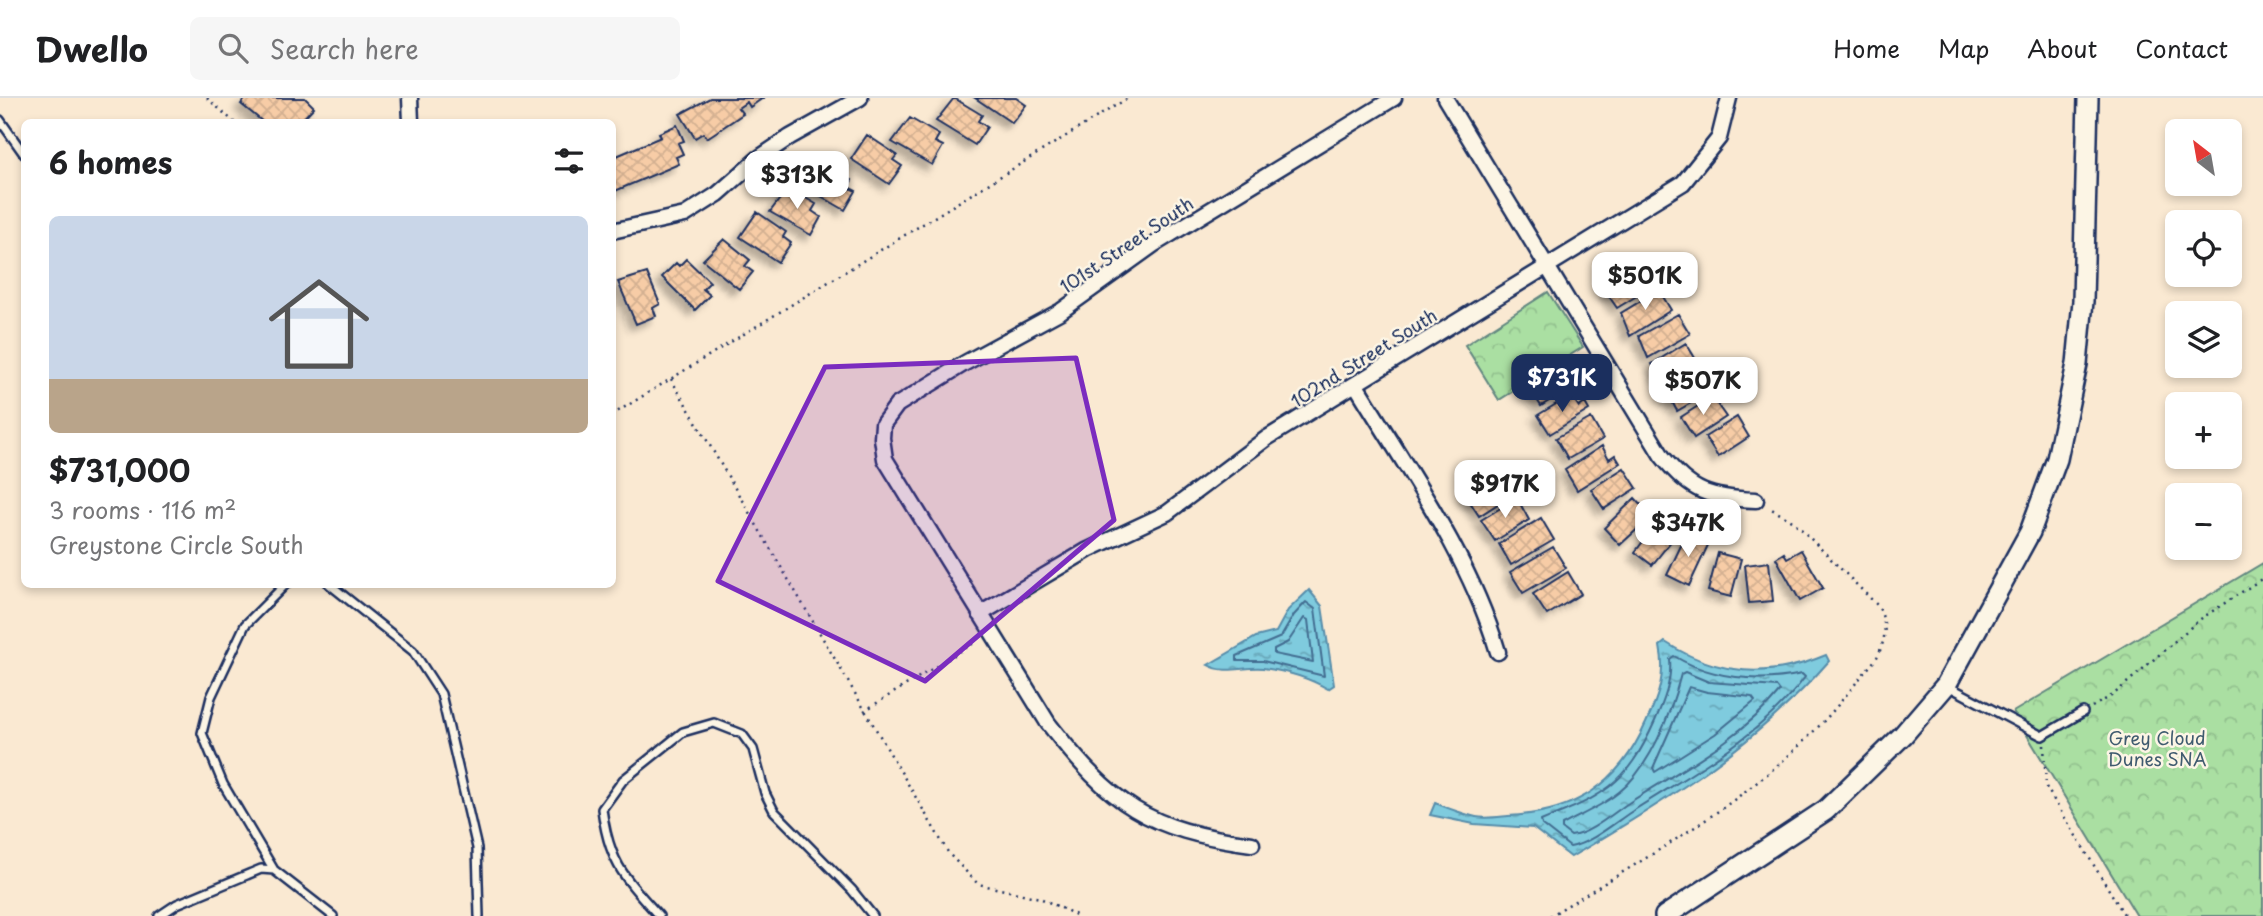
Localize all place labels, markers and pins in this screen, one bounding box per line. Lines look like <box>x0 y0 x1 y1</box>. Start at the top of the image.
pin: $313K <box>748 152 846 211</box>
pin: $501K <box>1596 252 1694 312</box>
pin: $731K <box>1513 354 1611 414</box>
pin: $507K <box>1654 358 1752 417</box>
pin: $917K <box>1456 460 1554 520</box>
pin: $347K <box>1639 500 1737 559</box>

